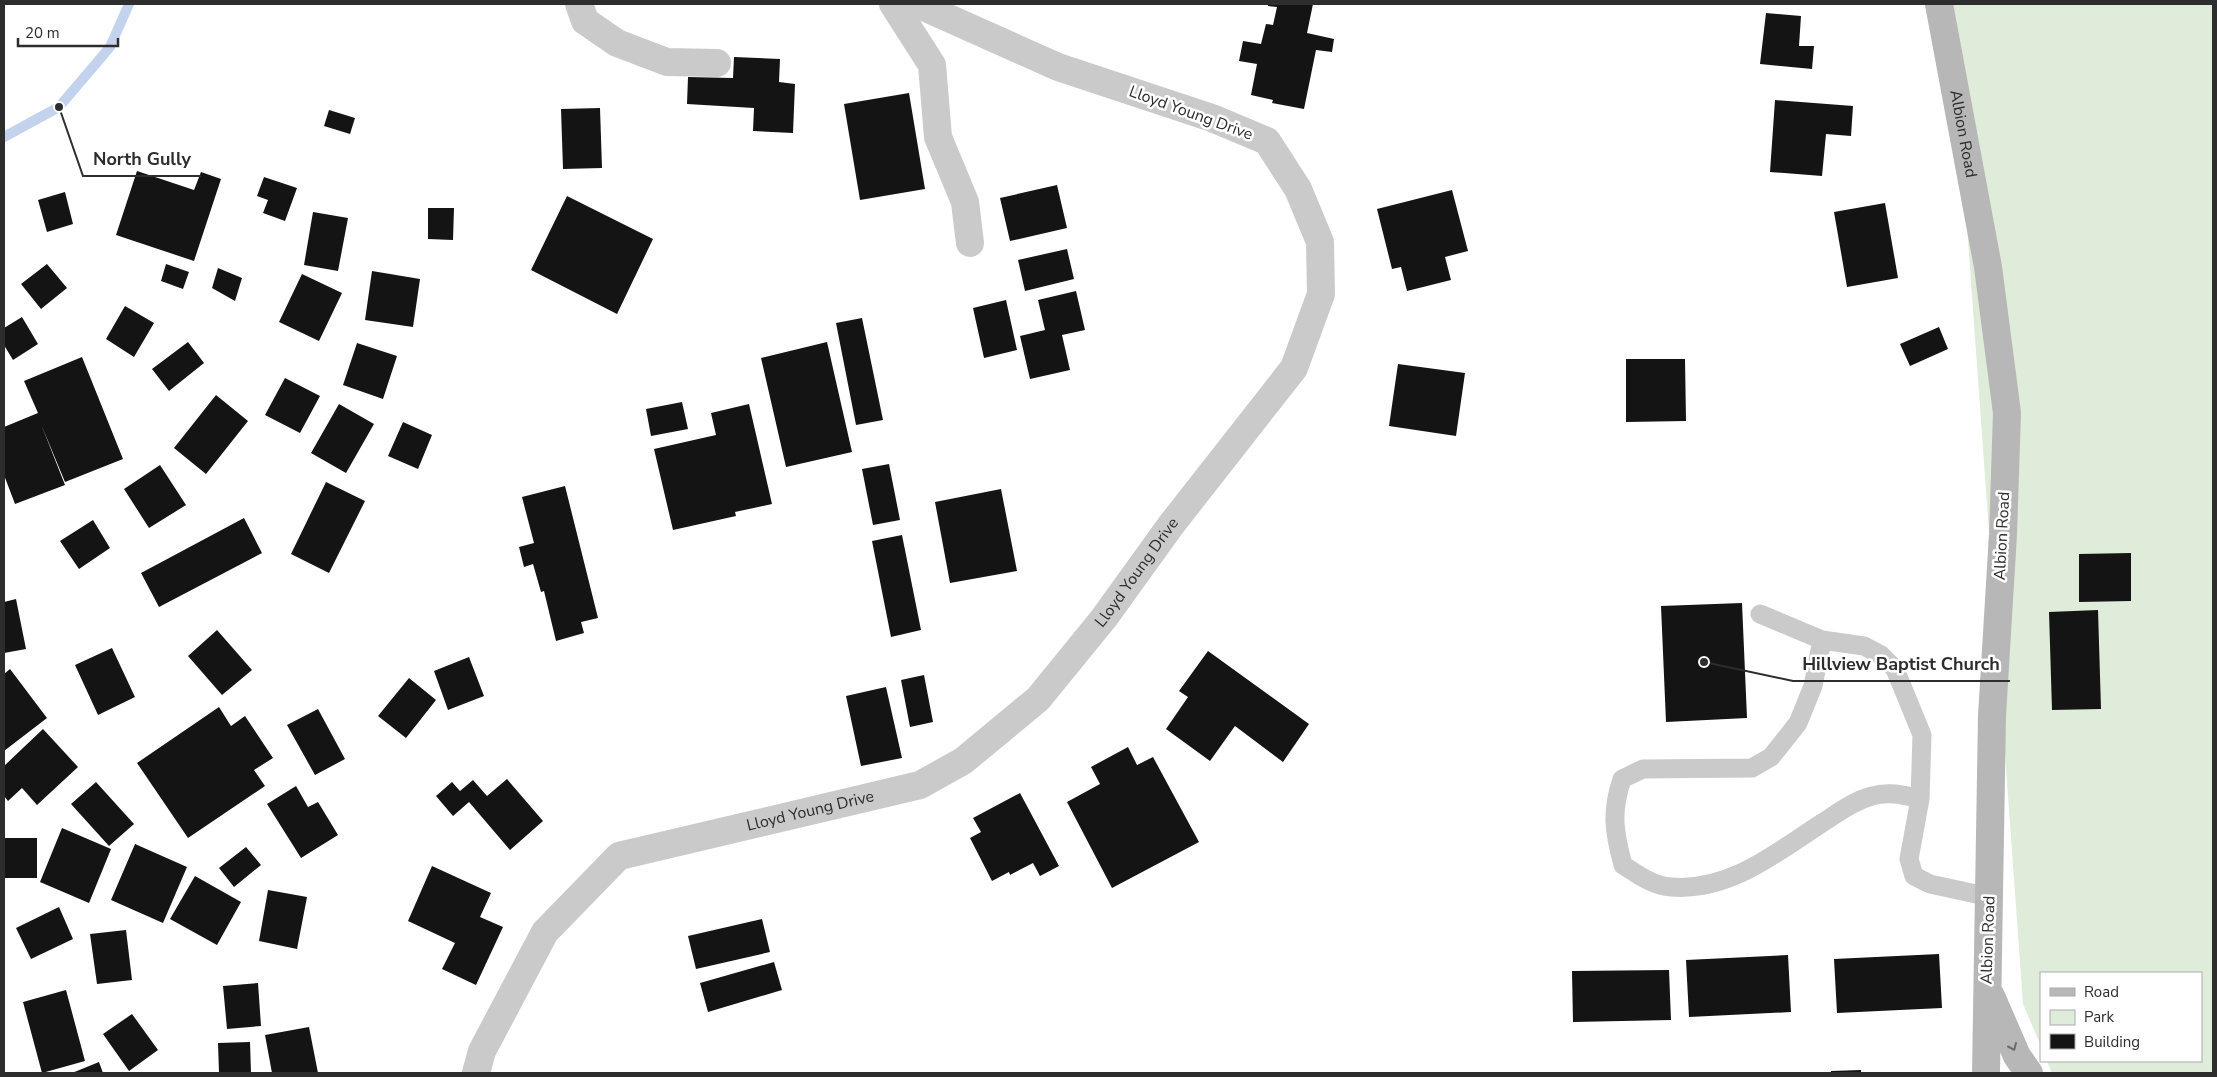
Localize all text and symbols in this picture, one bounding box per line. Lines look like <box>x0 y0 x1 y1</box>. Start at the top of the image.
scale bar <box>18 15 118 47</box>
text: 20 m <box>25 23 60 43</box>
street label: Lloyd Young Drive <box>1126 80 1256 146</box>
street label: Albion Road <box>1944 88 1982 179</box>
callout: North Gully <box>83 143 201 176</box>
text: North Gully <box>93 147 192 171</box>
street label: Albion Road <box>1989 491 2015 581</box>
street label: Lloyd Young Drive <box>1090 513 1184 632</box>
callout: Hillview Baptist Church <box>1793 648 2010 681</box>
text: Hillview Baptist Church <box>1802 652 2000 676</box>
street label: Lloyd Young Drive <box>744 785 876 837</box>
street label: Albion Road <box>1975 895 2001 985</box>
legend <box>2040 972 2202 1062</box>
text: Road <box>2084 982 2119 1002</box>
text: Park <box>2084 1007 2114 1027</box>
text: Building <box>2084 1032 2140 1052</box>
one-way arrow <box>2007 1042 2018 1051</box>

